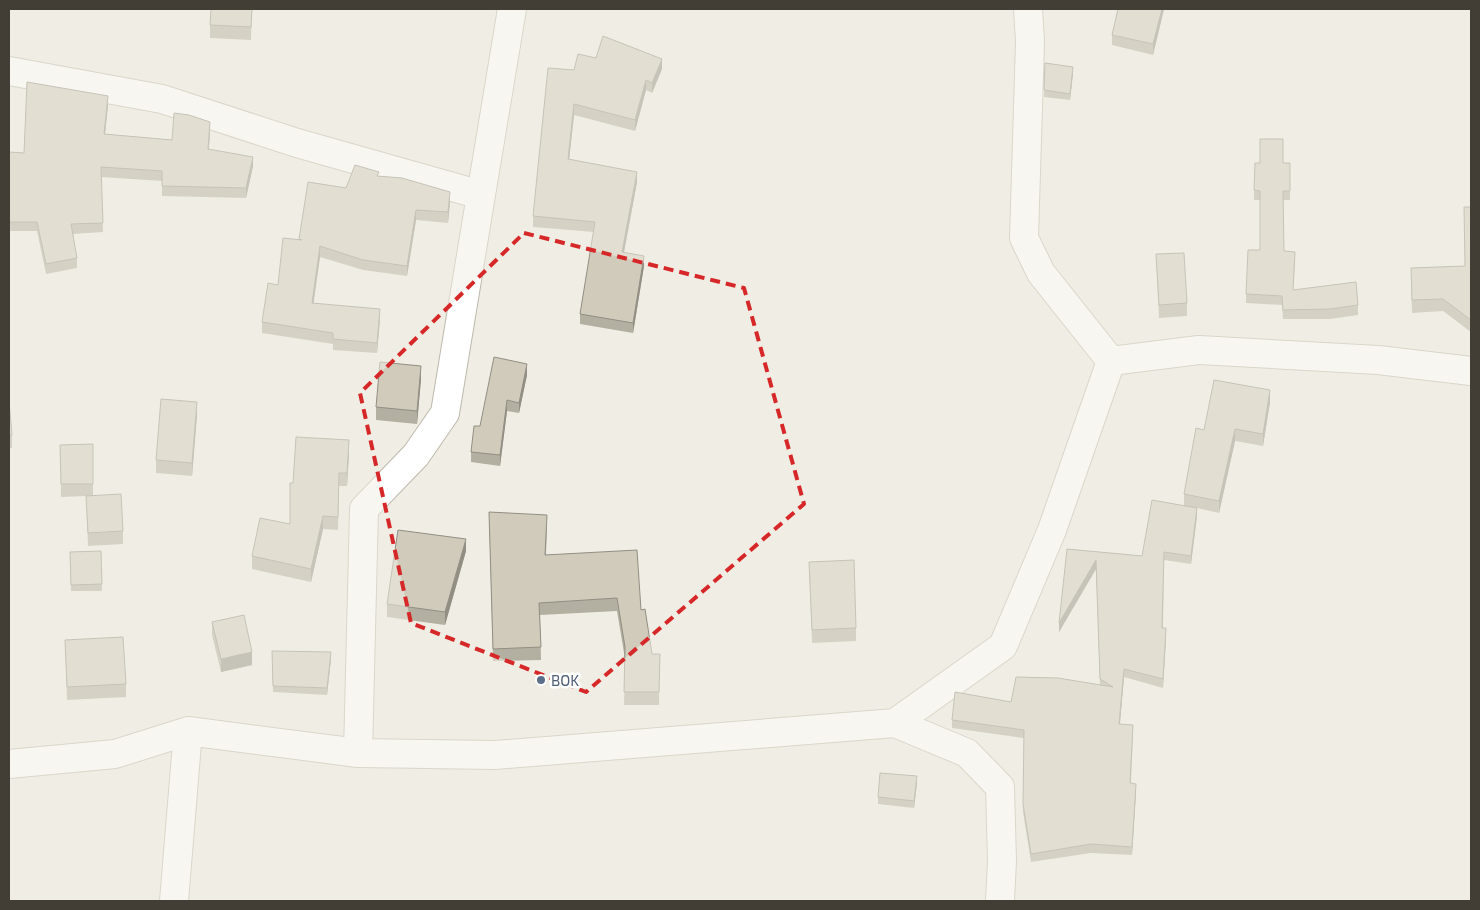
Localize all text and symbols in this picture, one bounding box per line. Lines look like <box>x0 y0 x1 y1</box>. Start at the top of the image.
place label: BOK <box>551 671 579 689</box>
marker: BOK <box>535 674 547 686</box>

